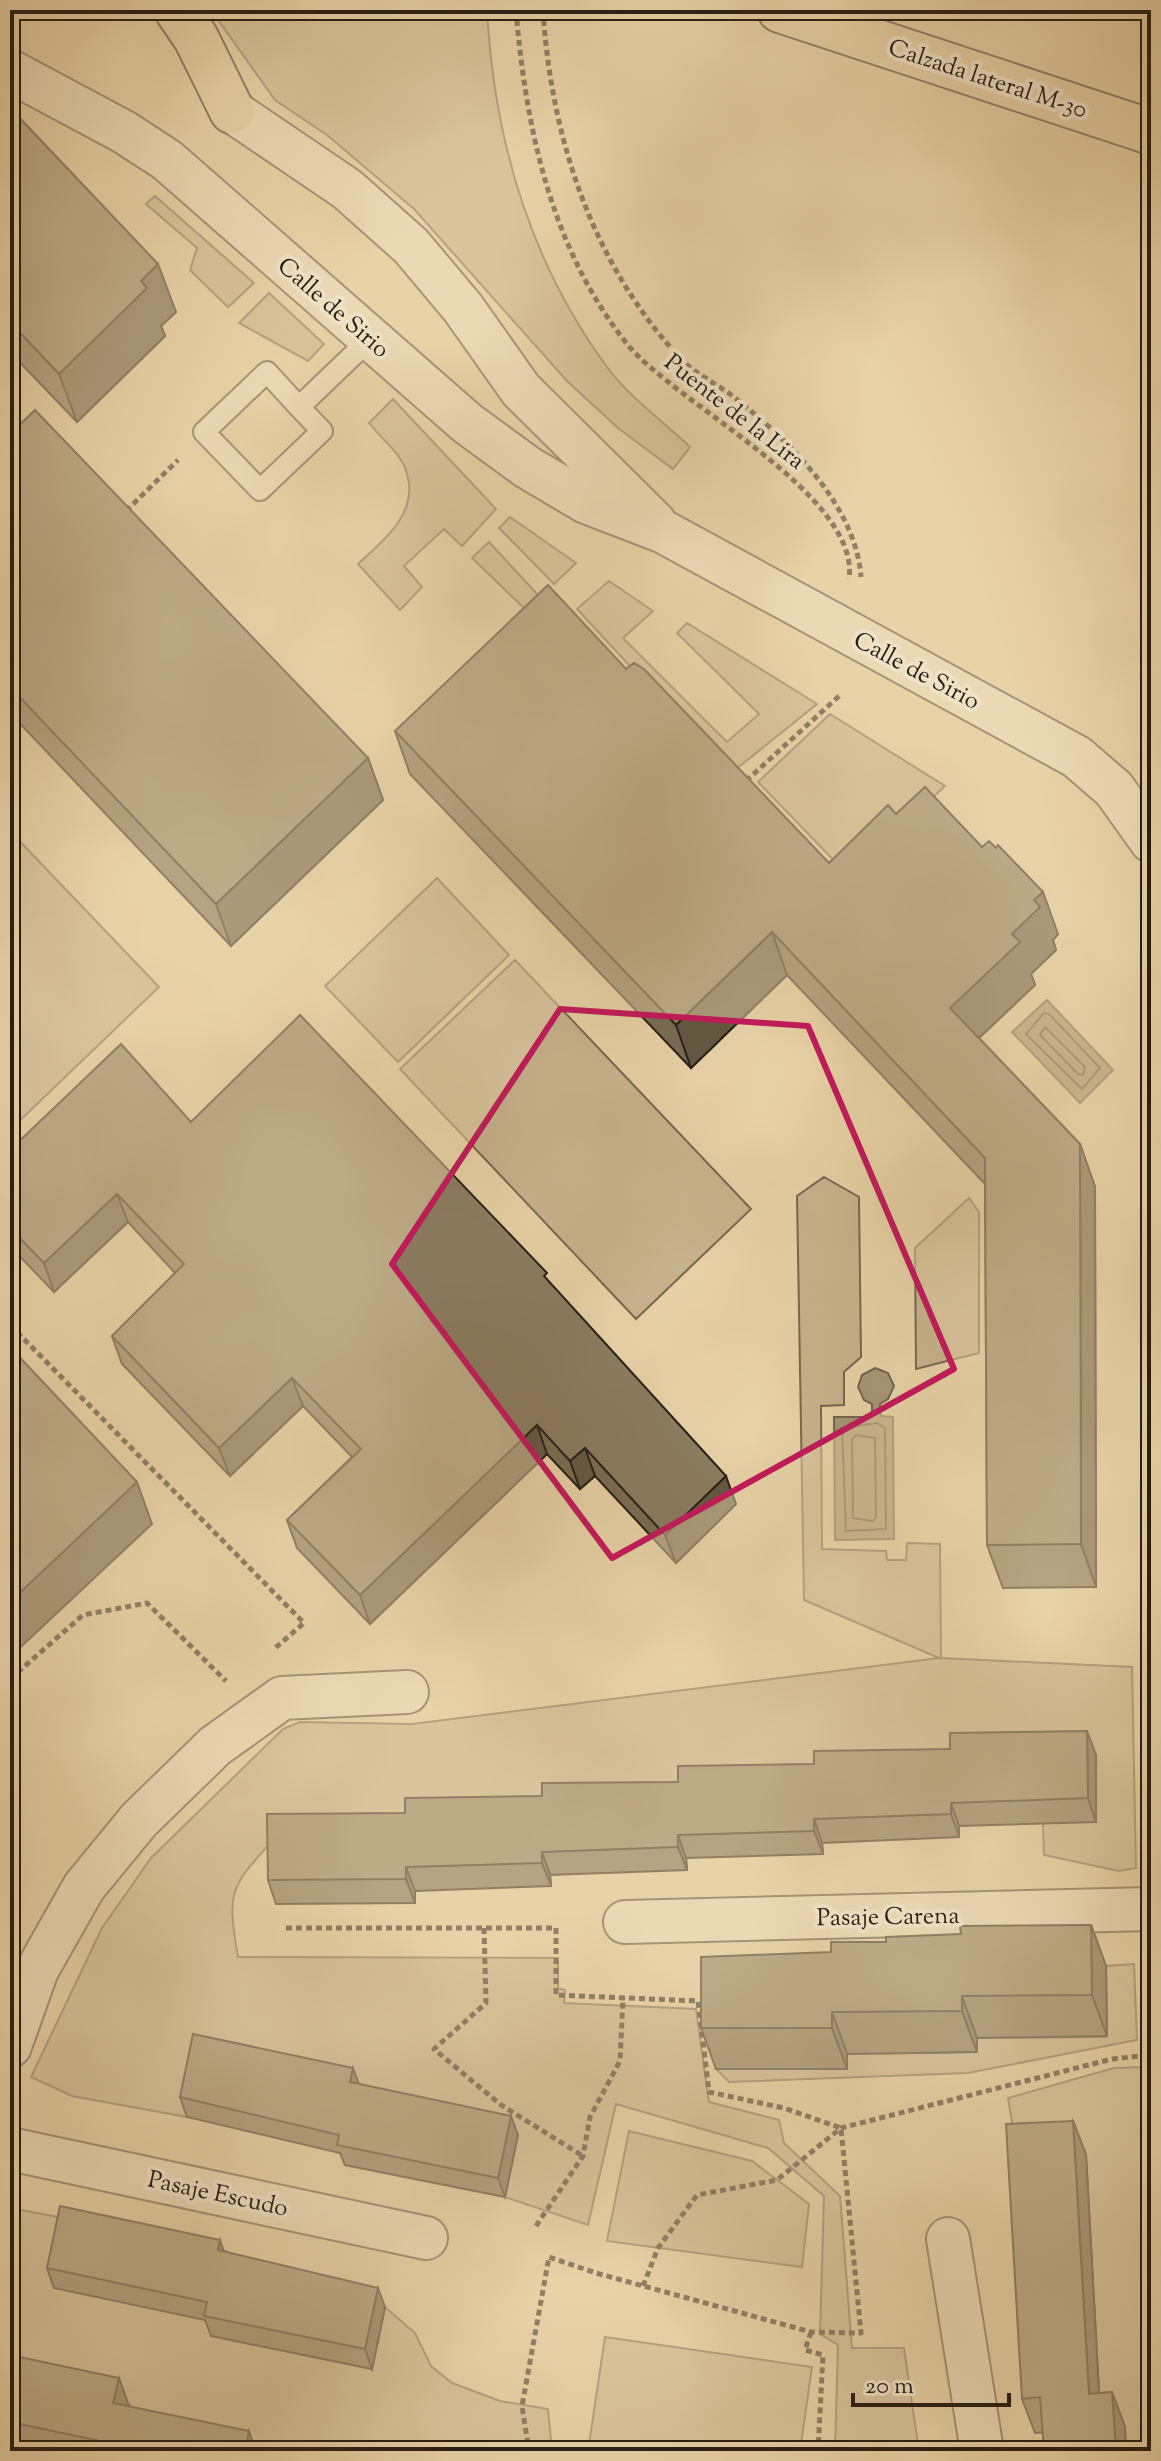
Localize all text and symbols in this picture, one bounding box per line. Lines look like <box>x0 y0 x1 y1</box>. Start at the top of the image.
street label: Calzada lateral M-30 <box>884 32 1091 128</box>
street label: Calle de Sirio <box>269 250 396 367</box>
street label: Puente de la Lira <box>656 347 811 478</box>
street label: Calle de Sirio <box>847 624 985 719</box>
street label: Pasaje Carena <box>816 1900 960 1936</box>
street label: Pasaje Escudo <box>144 2164 291 2226</box>
scale bar <box>853 2357 1009 2407</box>
text: 20 m <box>865 2370 914 2404</box>

